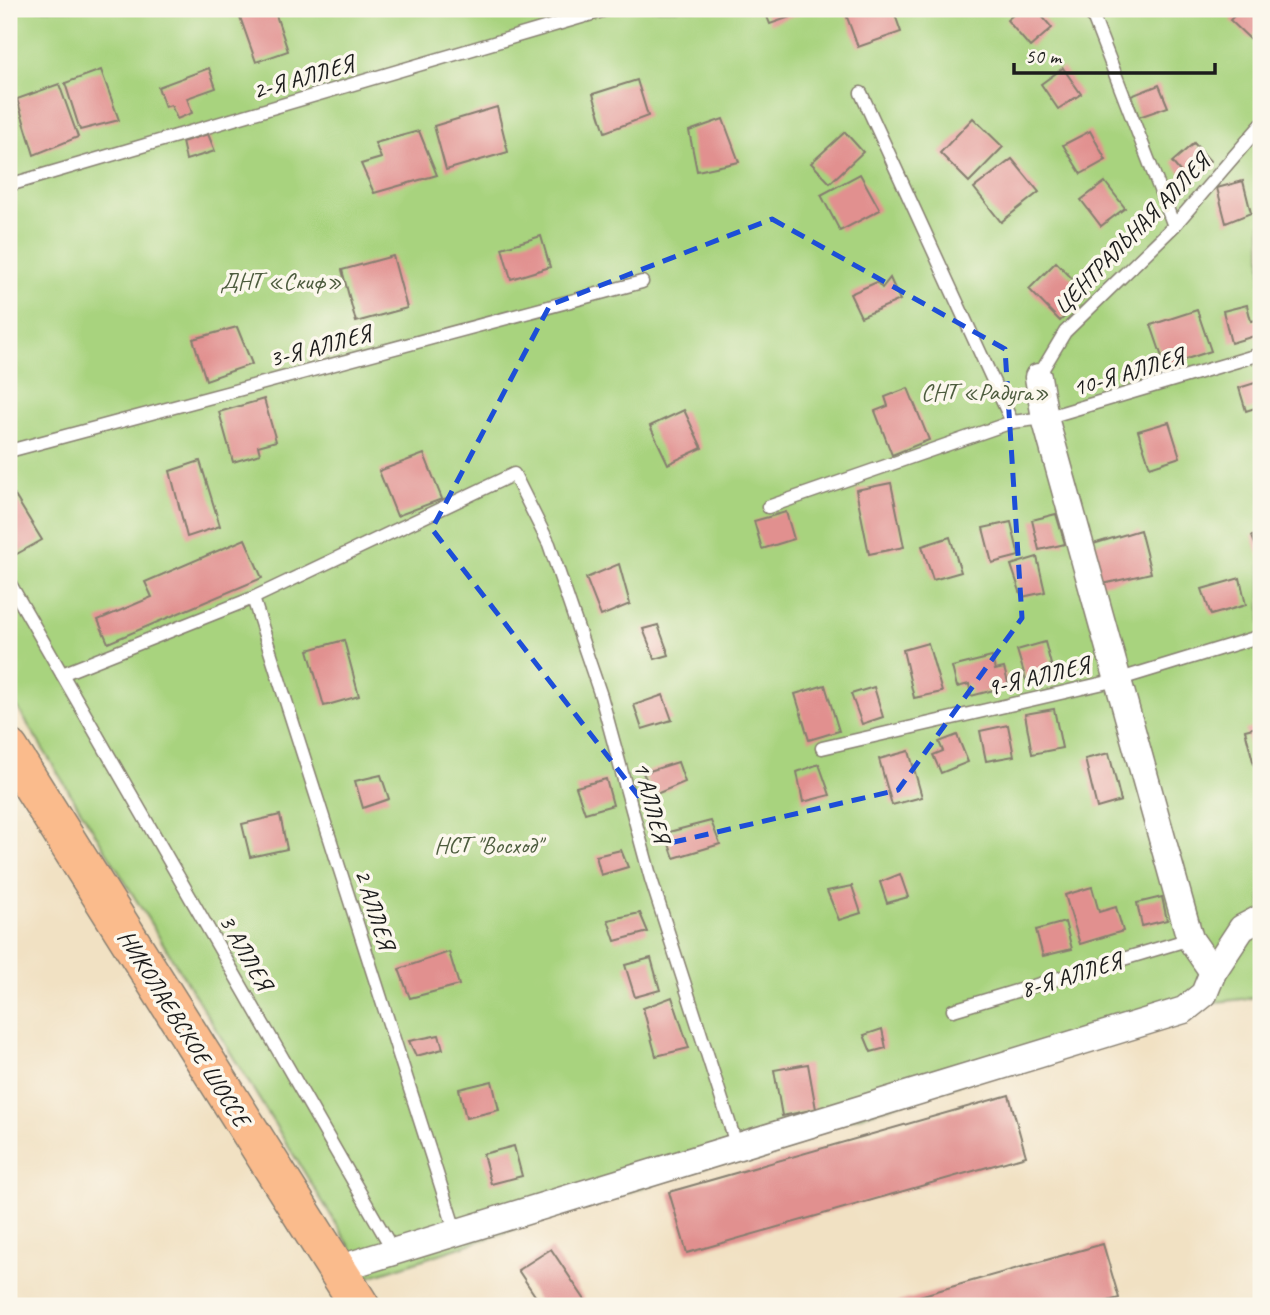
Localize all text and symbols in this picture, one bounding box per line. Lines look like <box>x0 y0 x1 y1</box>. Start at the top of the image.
scale bar <box>1014 32 1216 76</box>
text: 50 m <box>1025 43 1063 69</box>
street label: 2-Я АЛЛЕЯ <box>249 47 361 106</box>
street label: ЦЕНТРАЛЬНАЯ АЛЛЕЯ <box>1047 145 1218 321</box>
park label: ДНТ «Скиф» <box>220 266 342 296</box>
street label: 3-Я АЛЛЕЯ <box>266 317 378 374</box>
street label: 10-Я АЛЛЕЯ <box>1069 340 1191 403</box>
park label: СНТ «Радуга» <box>921 377 1049 407</box>
street label: 9-Я АЛЛЕЯ <box>984 649 1096 702</box>
street label: 1 АЛЛЕЯ <box>627 758 678 849</box>
park label: НСТ "Восход" <box>434 830 547 860</box>
street label: 2 АЛЛЕЯ <box>348 865 403 956</box>
street label: 3 АЛЛЕЯ <box>212 909 281 998</box>
street label: НИКОЛАЕВСКОЕ ШОССЕ <box>111 924 258 1134</box>
street label: 8-Я АЛЛЕЯ <box>1017 944 1129 1004</box>

